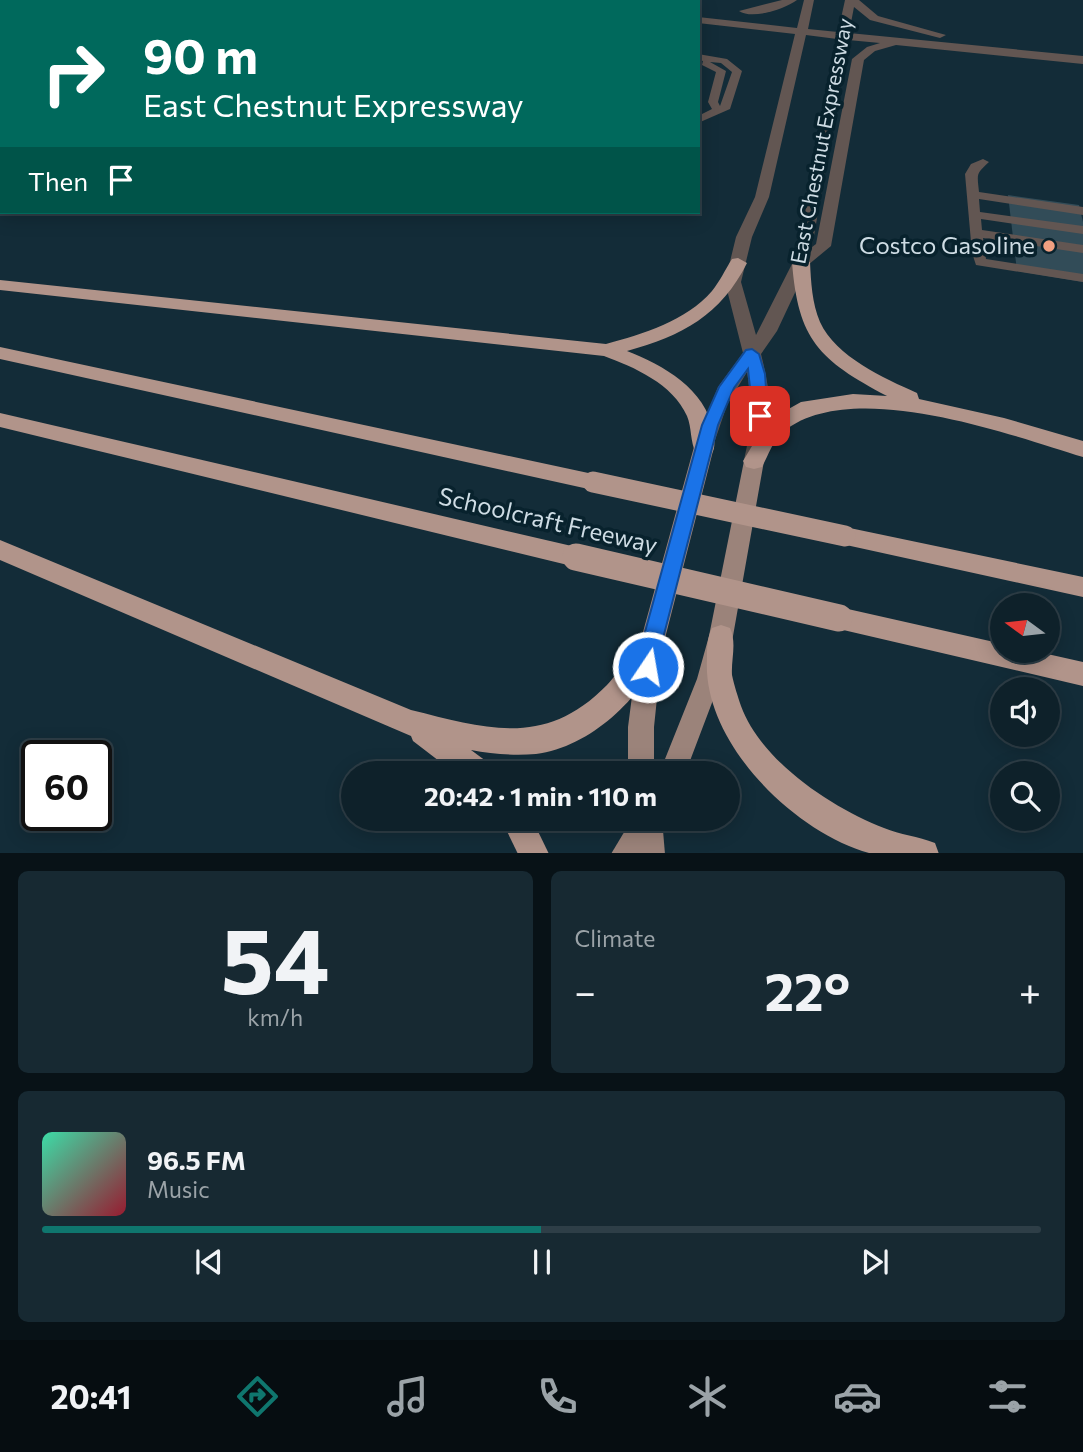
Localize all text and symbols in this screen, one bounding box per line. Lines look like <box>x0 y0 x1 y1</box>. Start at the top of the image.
street label: East Chestnut Expressway <box>784 16 857 266</box>
text: 90 m <box>143 24 258 84</box>
icon: right <box>28 28 119 119</box>
text: East Chestnut Expressway <box>143 84 524 124</box>
icon: arrive <box>102 161 140 199</box>
text: Then <box>28 165 88 196</box>
place label: Costco Gasoline <box>859 230 1035 259</box>
marker: Costco Gasoline <box>1041 238 1057 254</box>
pin <box>730 386 790 446</box>
icon: arrive <box>741 397 779 435</box>
street label: Schoolcraft Freeway <box>436 480 660 559</box>
north arrow <box>990 593 1060 663</box>
map controls <box>990 593 1060 831</box>
position arrow <box>611 630 685 704</box>
button: sound <box>990 677 1060 747</box>
speed limit sign: 60 <box>21 740 112 831</box>
button: search <box>990 761 1060 831</box>
text: 20:42 · 1 min · 110 m <box>424 780 657 811</box>
text: 54 <box>221 901 330 1013</box>
text: Climate <box>575 924 656 952</box>
text: 22° <box>765 958 850 1022</box>
text: − <box>575 967 596 1014</box>
text: + <box>1019 967 1041 1014</box>
text: km/h <box>247 1003 303 1031</box>
text: 96.5 FM <box>147 1144 246 1175</box>
text: Music <box>147 1175 210 1203</box>
icon: previous <box>190 1243 228 1281</box>
icon: pause <box>523 1243 561 1281</box>
icon: next <box>856 1243 894 1281</box>
icon: directions <box>233 1372 282 1421</box>
icon: music <box>383 1372 432 1421</box>
icon: phone <box>533 1372 582 1421</box>
icon: climate <box>683 1372 732 1421</box>
icon: car <box>833 1372 882 1421</box>
icon: filters <box>983 1372 1032 1421</box>
text: 20:41 <box>51 1376 131 1416</box>

